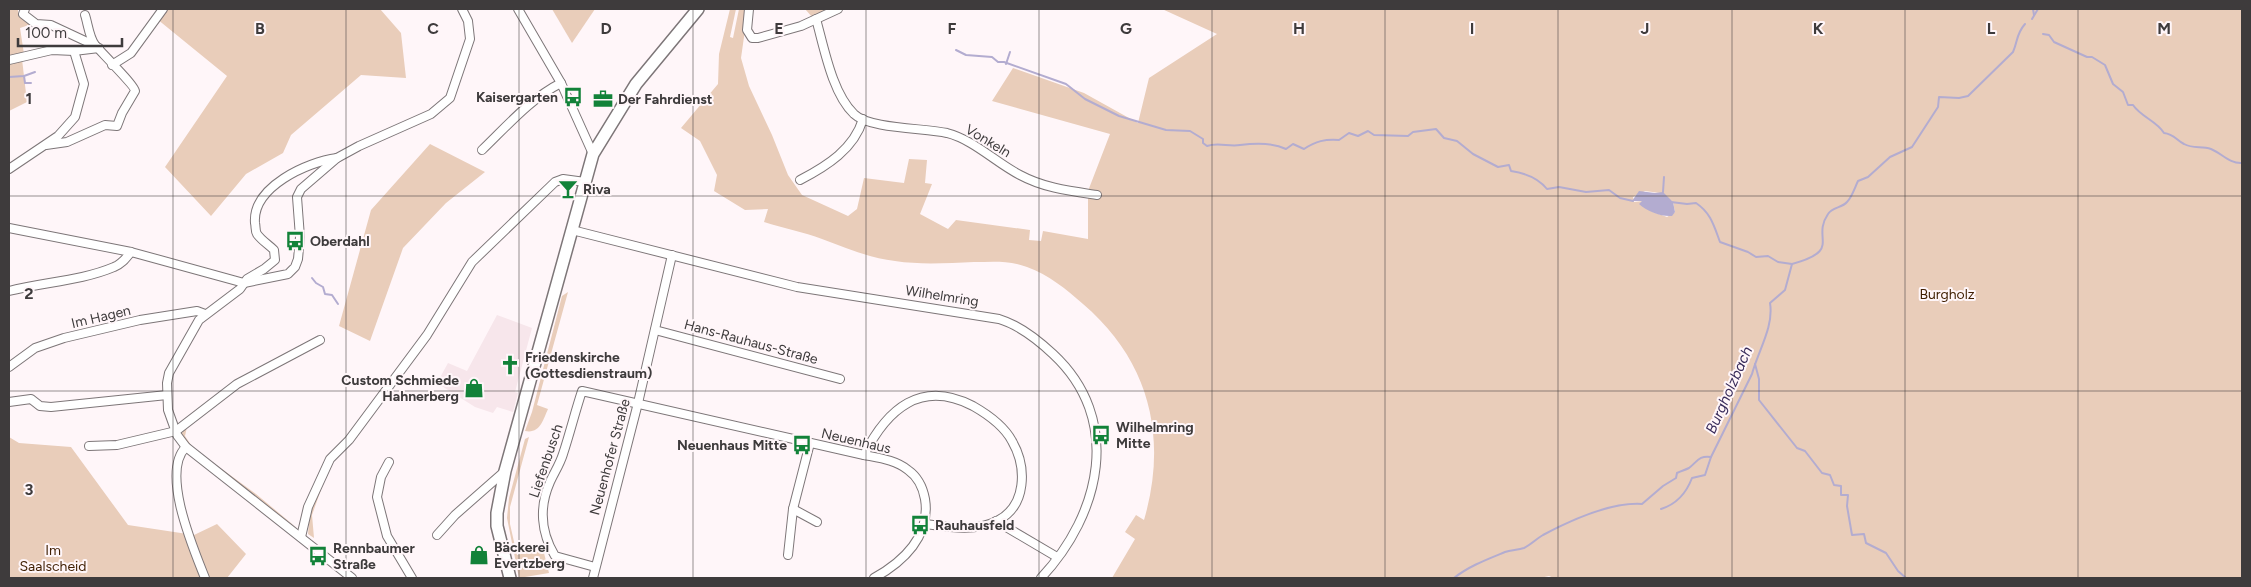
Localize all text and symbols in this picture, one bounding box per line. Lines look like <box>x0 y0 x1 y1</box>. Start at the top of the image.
scale bar <box>18 15 121 47</box>
text: B <box>255 19 265 38</box>
text: C <box>427 19 439 38</box>
text: D <box>600 19 612 38</box>
text: E <box>774 19 784 38</box>
text: F <box>948 19 957 38</box>
text: G <box>1120 19 1132 38</box>
text: H <box>1293 19 1305 38</box>
text: I <box>1470 19 1474 38</box>
text: J <box>1641 19 1649 38</box>
text: K <box>1813 19 1824 38</box>
text: L <box>1987 19 1996 38</box>
text: M <box>2157 19 2171 38</box>
text: 100 m <box>25 24 67 42</box>
bus stop icon: Kaisergarten <box>562 86 584 108</box>
office icon: Der Fahrdienst <box>592 88 614 110</box>
text: 1 <box>26 89 32 108</box>
place label: Kaisergarten <box>476 89 558 106</box>
place label: Der Fahrdienst <box>618 91 713 108</box>
street label: Vonkeln <box>962 121 1014 161</box>
bar icon: Riva <box>557 178 579 200</box>
place label: Riva <box>583 181 611 198</box>
bus stop icon: Oberdahl <box>284 230 306 252</box>
place label: Oberdahl <box>310 233 370 250</box>
street label: Wilhelmring <box>904 282 980 310</box>
text: 2 <box>24 284 34 303</box>
park label: Burgholz <box>1919 286 1975 303</box>
street label: Im Hagen <box>70 302 133 332</box>
street label: Hans-Rauhaus-Straße <box>682 316 820 368</box>
water label: Burgholzbach <box>1702 344 1756 436</box>
place label: Friedenskirche (Gottesdienstraum) <box>525 349 652 382</box>
church icon: Friedenskirche (Gottesdienstraum) <box>499 354 521 376</box>
place label: Custom Schmiede Hahnerberg <box>341 372 459 405</box>
shop icon: Custom Schmiede Hahnerberg <box>463 377 485 399</box>
street label: Neuenhofer Straße <box>586 397 634 517</box>
place label: Wilhelmring Mitte <box>1116 419 1194 452</box>
street label: Liefenbusch <box>525 422 567 500</box>
bus stop icon: Wilhelmring Mitte <box>1090 424 1112 446</box>
street label: Neuenhaus <box>819 425 893 457</box>
bus stop icon: Neuenhaus Mitte <box>791 434 813 456</box>
place label: Neuenhaus Mitte <box>677 437 787 454</box>
text: 3 <box>25 480 34 499</box>
bus stop icon: Rauhausfeld <box>909 514 931 536</box>
place label: Rauhausfeld <box>935 517 1014 534</box>
place label: Bäckerei Evertzberg <box>494 539 565 572</box>
place label: Rennbaumer Straße <box>333 540 415 573</box>
park label: Im Saalscheid <box>20 542 86 575</box>
shop icon: Bäckerei Evertzberg <box>468 544 490 566</box>
bus stop icon: Rennbaumer Straße <box>307 545 329 567</box>

